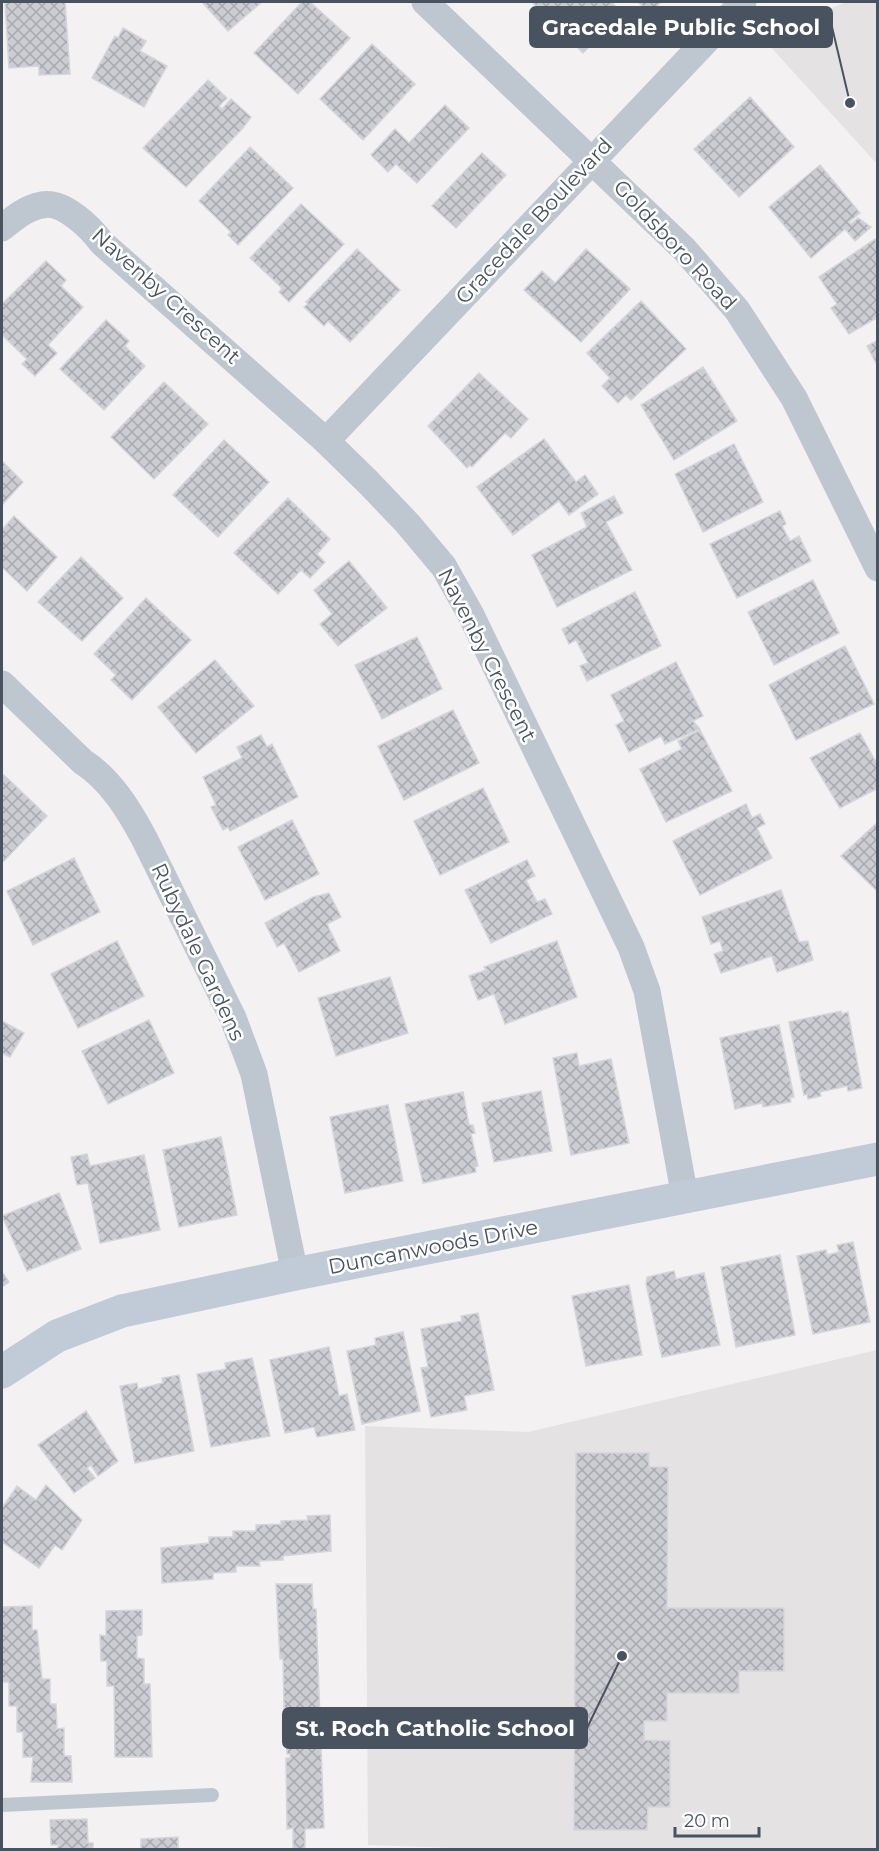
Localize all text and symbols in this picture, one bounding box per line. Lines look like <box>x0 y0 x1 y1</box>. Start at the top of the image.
callout: Gracedale Public School <box>530 7 832 47</box>
text: Gracedale Public School <box>542 14 820 41</box>
street label: Gracedale Boulevard <box>450 132 617 309</box>
street label: Goldsboro Road <box>609 174 742 315</box>
street label: Navenby Crescent <box>87 222 246 369</box>
street label: Navenby Crescent <box>433 564 542 746</box>
street label: Rubydale Gardens <box>146 859 251 1044</box>
street label: Duncanwoods Drive <box>326 1214 540 1279</box>
callout: St. Roch Catholic School <box>283 1708 587 1748</box>
text: St. Roch Catholic School <box>295 1715 575 1742</box>
scale bar <box>675 1800 759 1838</box>
text: 20 m <box>684 1810 730 1832</box>

